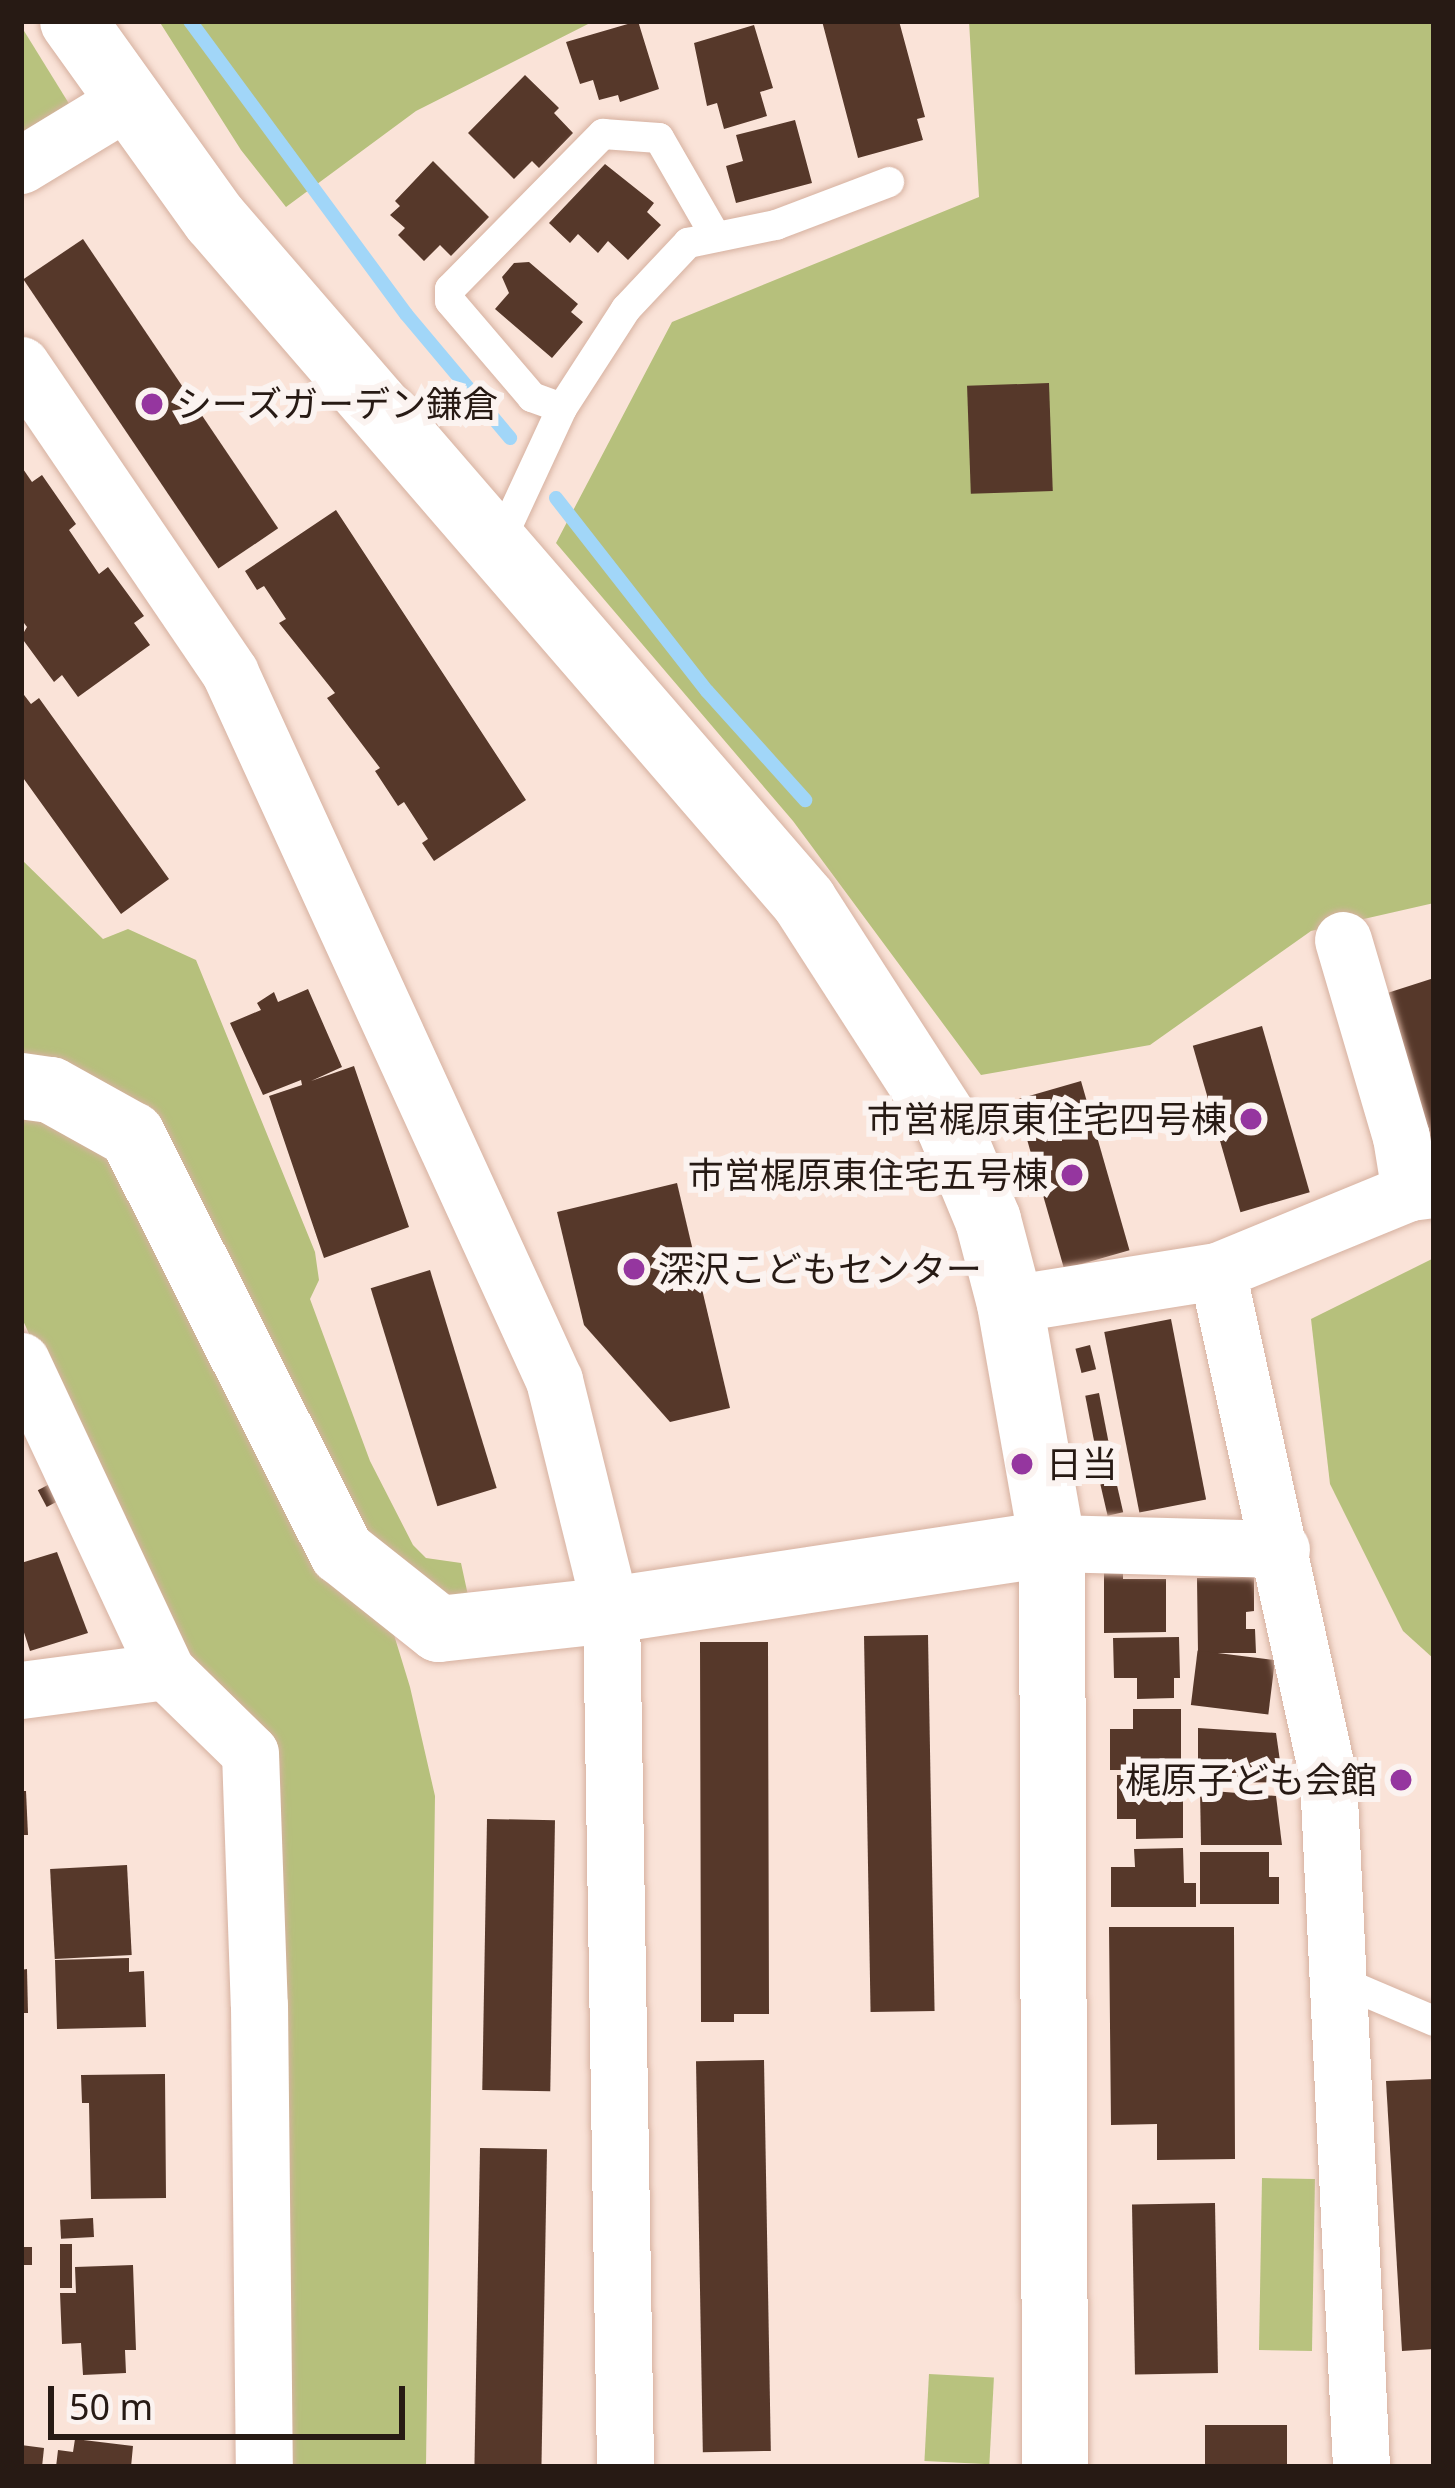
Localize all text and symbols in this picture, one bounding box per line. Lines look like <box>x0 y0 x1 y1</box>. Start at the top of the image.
place label: シーズガーデン鎌倉 <box>176 382 500 426</box>
marker: シーズガーデン鎌倉 <box>139 391 165 417</box>
place label: 市営梶原東住宅四号棟 <box>867 1097 1227 1141</box>
marker: 市営梶原東住宅四号棟 <box>1238 1106 1264 1132</box>
place label: 市営梶原東住宅五号棟 <box>688 1153 1048 1197</box>
marker: 市営梶原東住宅五号棟 <box>1059 1162 1085 1188</box>
place label: 深沢こどもセンター <box>658 1247 982 1291</box>
marker: 深沢こどもセンター <box>621 1256 647 1282</box>
place label: 日当 <box>1046 1442 1118 1486</box>
marker: 日当 <box>1009 1451 1035 1477</box>
place label: 梶原子ども会館 <box>1125 1758 1377 1802</box>
marker: 梶原子ども会館 <box>1388 1767 1414 1793</box>
scale bar <box>54 2362 411 2436</box>
text: 50 m <box>69 2382 153 2431</box>

